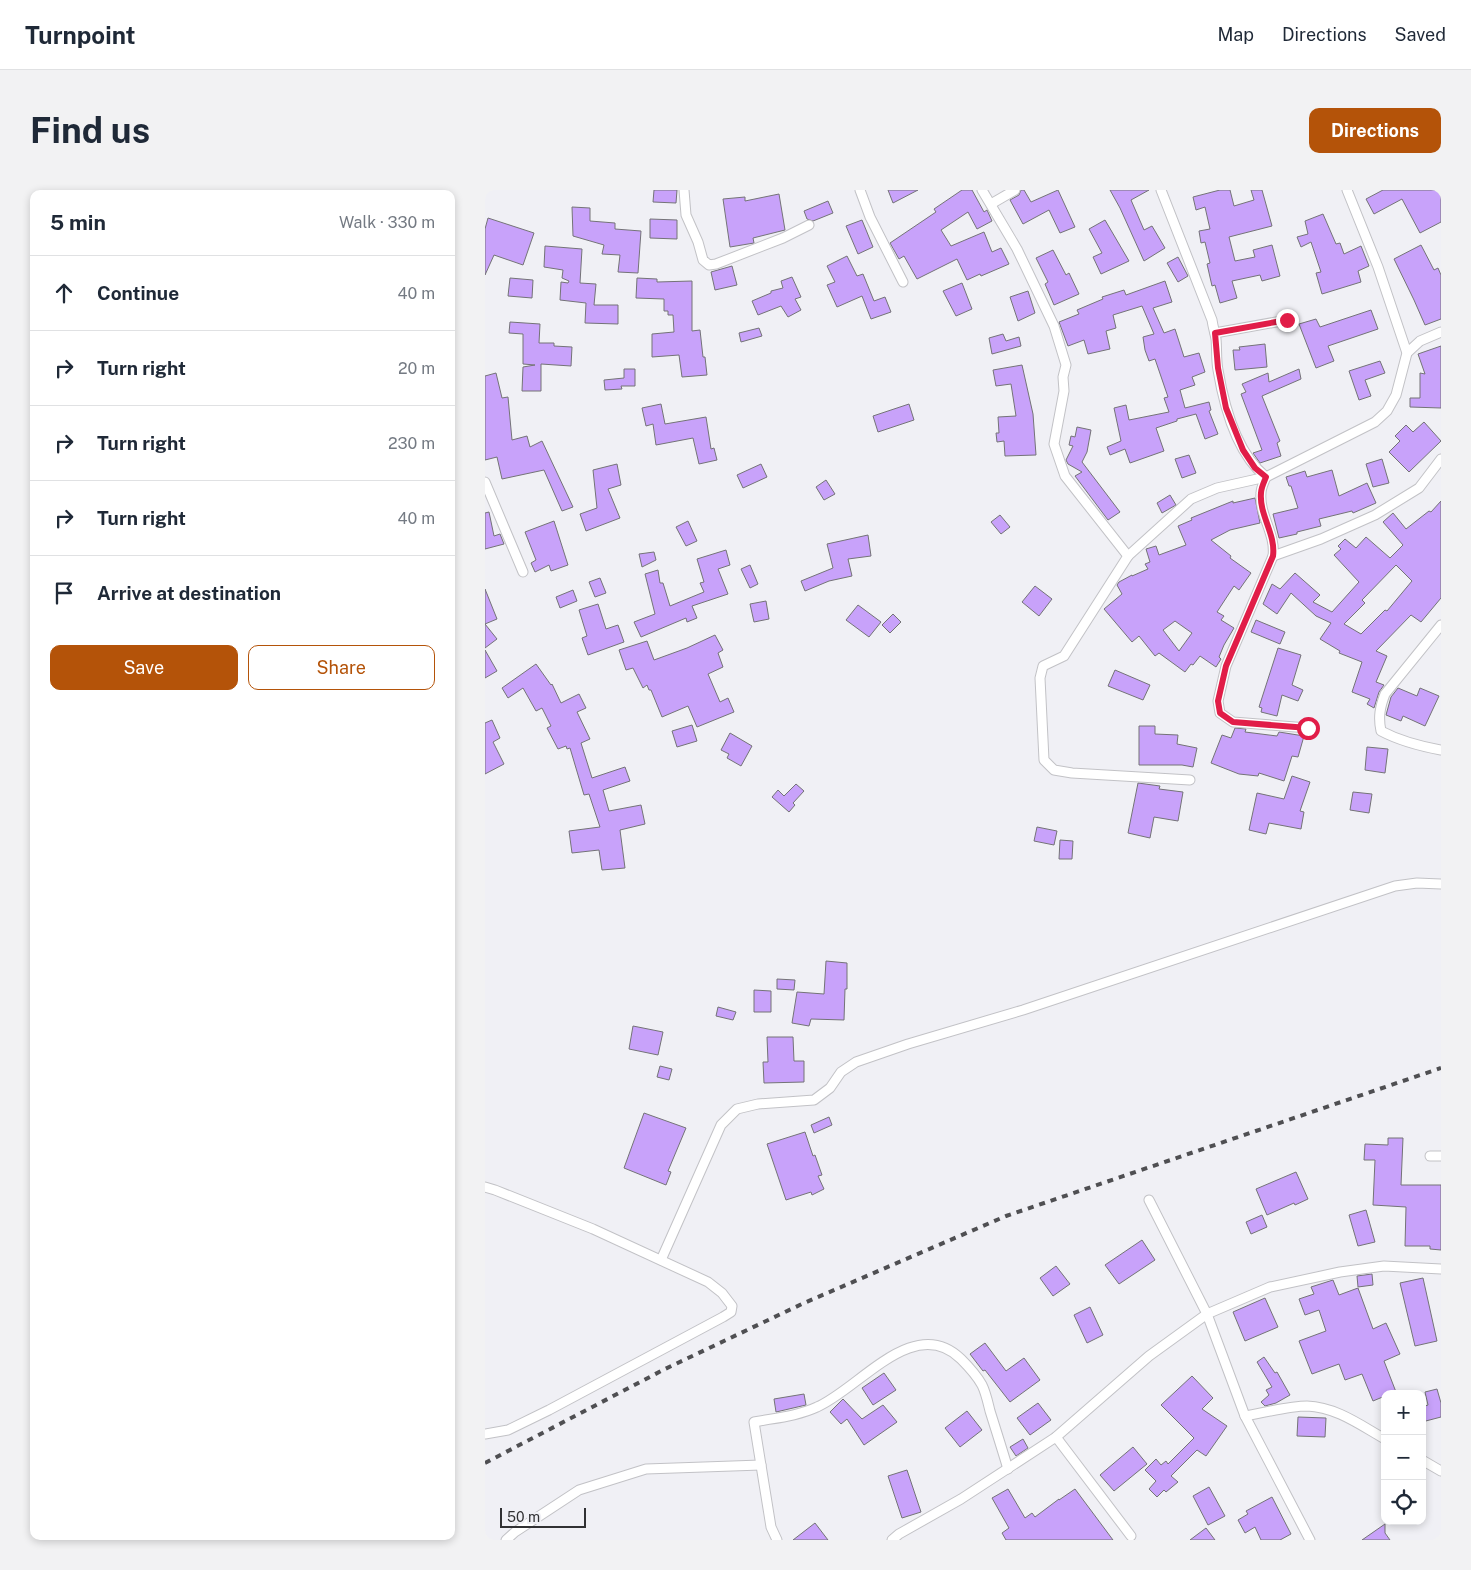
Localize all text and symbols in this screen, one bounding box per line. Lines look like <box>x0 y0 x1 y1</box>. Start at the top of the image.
text: Turnpoint <box>25 21 135 49</box>
text: Map <box>1217 24 1254 45</box>
text: Directions <box>1282 24 1367 45</box>
text: Saved <box>1395 24 1446 45</box>
button: Directions <box>1309 108 1441 153</box>
text: Find us <box>30 110 150 151</box>
text: 5 min <box>50 210 106 235</box>
text: Walk · 330 m <box>339 213 435 232</box>
icon: ahead <box>50 279 78 307</box>
text: Continue <box>97 282 179 304</box>
text: 40 m <box>397 284 435 303</box>
route end <box>1276 309 1299 332</box>
icon: right <box>50 354 78 382</box>
text: Turn right <box>97 357 186 379</box>
text: 20 m <box>398 359 435 378</box>
icon: right <box>50 429 78 457</box>
text: Turn right <box>97 432 186 454</box>
text: 230 m <box>388 434 435 453</box>
icon: right <box>50 504 78 532</box>
text: Turn right <box>97 507 186 529</box>
text: 40 m <box>397 509 435 528</box>
icon: arrive <box>50 579 78 607</box>
text: Arrive at destination <box>97 582 281 604</box>
button: Save <box>50 645 238 690</box>
button: Share <box>248 645 435 690</box>
route start <box>1297 717 1320 740</box>
map controls <box>1381 1390 1426 1525</box>
button: + <box>1381 1390 1426 1435</box>
button: − <box>1381 1435 1426 1480</box>
button: locate <box>1381 1480 1426 1525</box>
scale bar <box>500 1505 586 1528</box>
text: 50 m <box>507 1509 540 1525</box>

